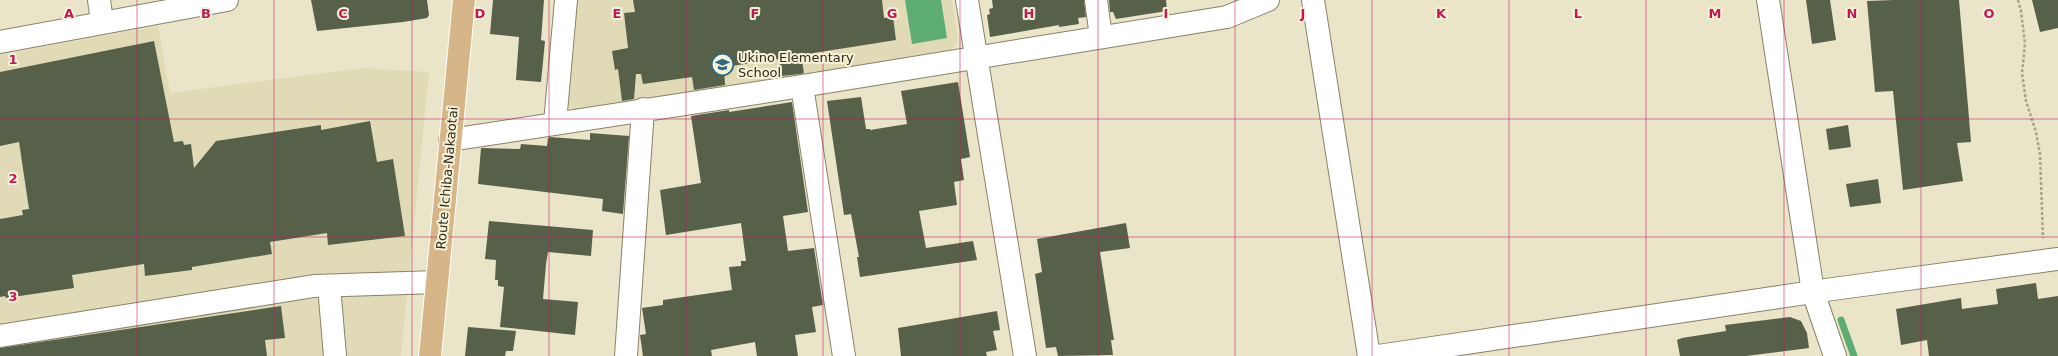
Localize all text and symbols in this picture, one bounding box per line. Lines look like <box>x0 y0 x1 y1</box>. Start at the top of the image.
text: A <box>64 6 74 21</box>
text: B <box>201 6 211 21</box>
text: C <box>338 6 348 21</box>
text: D <box>475 6 486 21</box>
text: E <box>613 6 621 21</box>
text: F <box>751 6 759 21</box>
text: G <box>887 6 897 21</box>
text: H <box>1024 6 1034 21</box>
text: I <box>1164 6 1168 21</box>
text: J <box>1300 6 1305 21</box>
text: K <box>1436 6 1447 21</box>
text: L <box>1574 6 1582 21</box>
text: M <box>1709 6 1721 21</box>
text: N <box>1847 6 1857 21</box>
text: O <box>1983 6 1995 21</box>
place label: Ukino Elementary School <box>738 50 854 80</box>
school or university icon: Ukino Elementary School <box>710 51 736 77</box>
text: 1 <box>8 52 18 67</box>
street label: Route Ichiba-Nakaotai <box>433 106 461 250</box>
text: 2 <box>8 171 18 186</box>
text: 3 <box>8 289 18 304</box>

